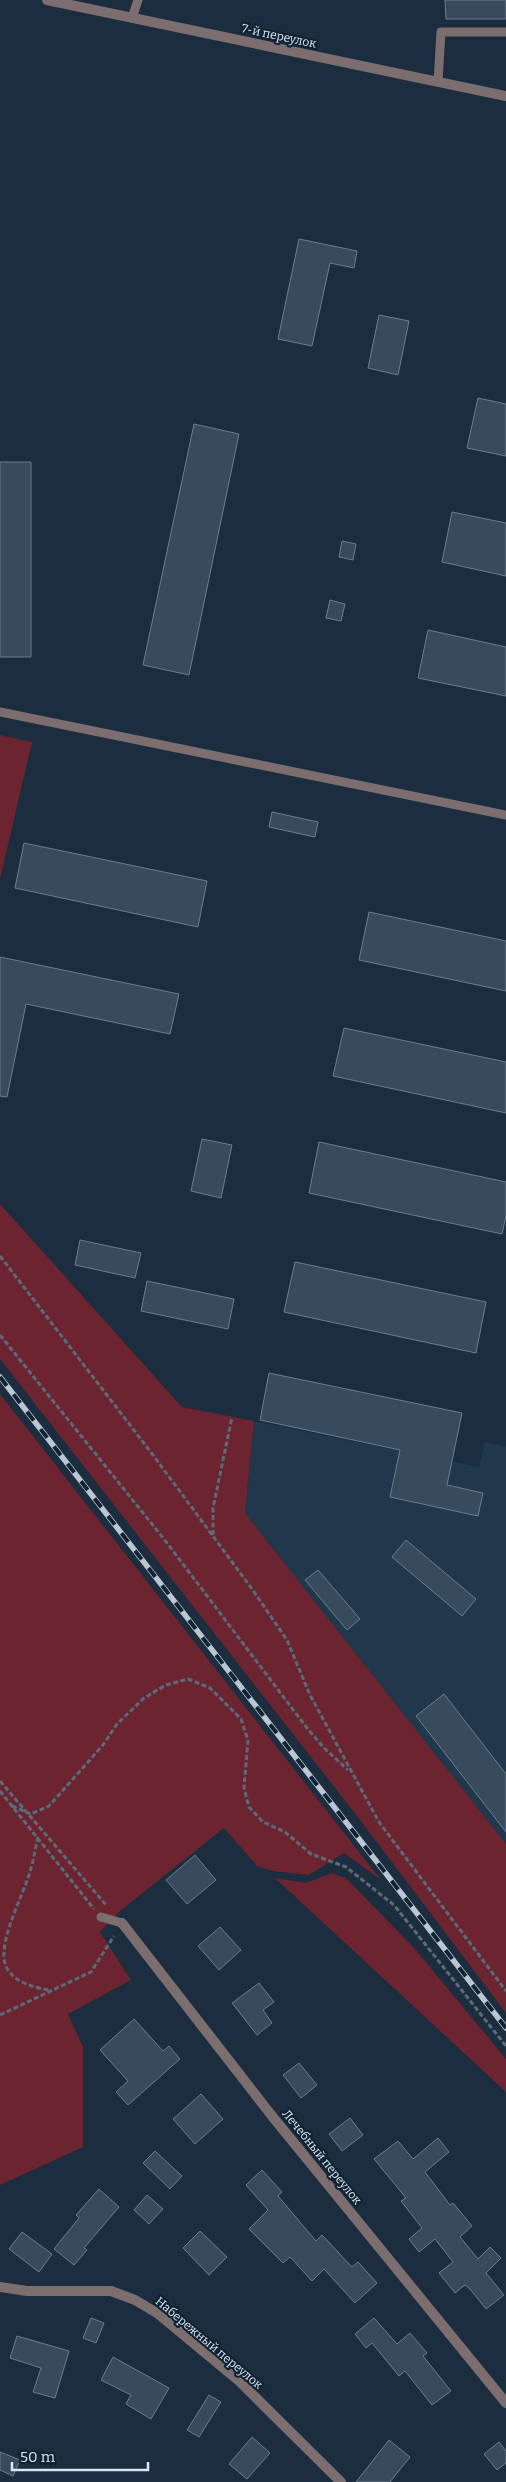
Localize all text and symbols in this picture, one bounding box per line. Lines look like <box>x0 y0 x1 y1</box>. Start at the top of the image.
street label: 7-й переулок <box>240 21 318 51</box>
street label: Лечебный переулок <box>279 2107 365 2207</box>
street label: Набережный переулок <box>153 2294 265 2392</box>
scale bar <box>12 2440 149 2472</box>
text: 50 m <box>20 2448 56 2466</box>

